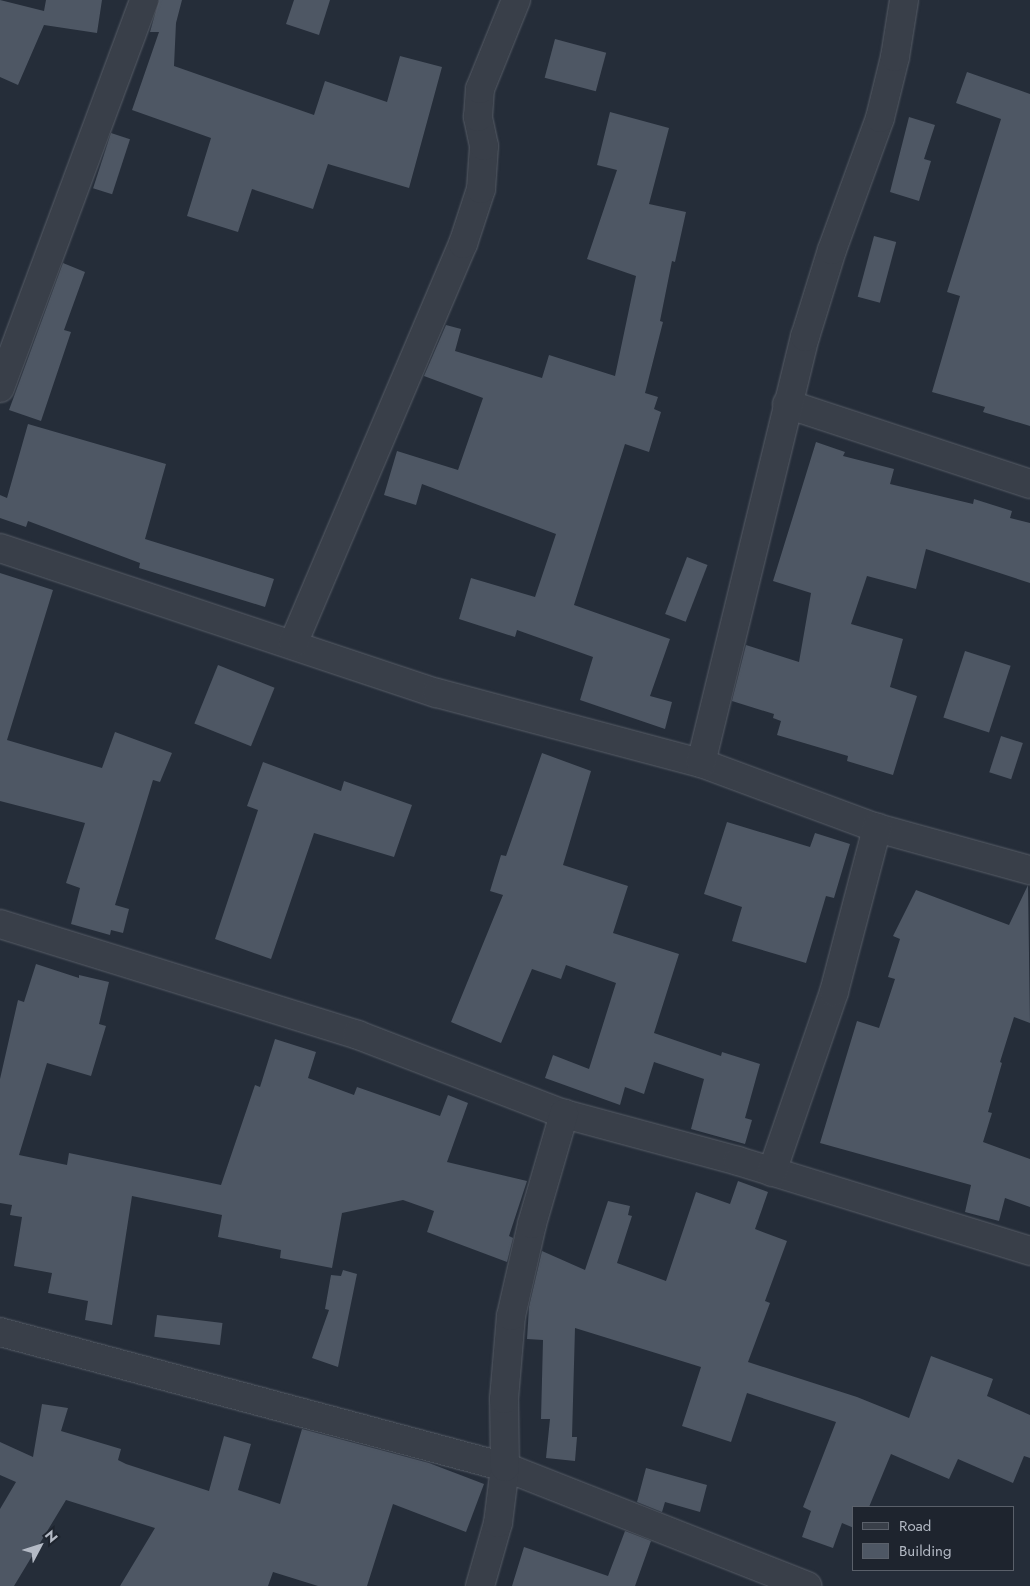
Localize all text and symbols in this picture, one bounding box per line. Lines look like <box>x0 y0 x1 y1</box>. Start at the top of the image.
legend <box>852 1506 1015 1571</box>
text: Road <box>899 1515 931 1537</box>
north arrow <box>15 1521 65 1571</box>
text: N <box>40 1526 63 1547</box>
text: Building <box>899 1540 951 1562</box>

